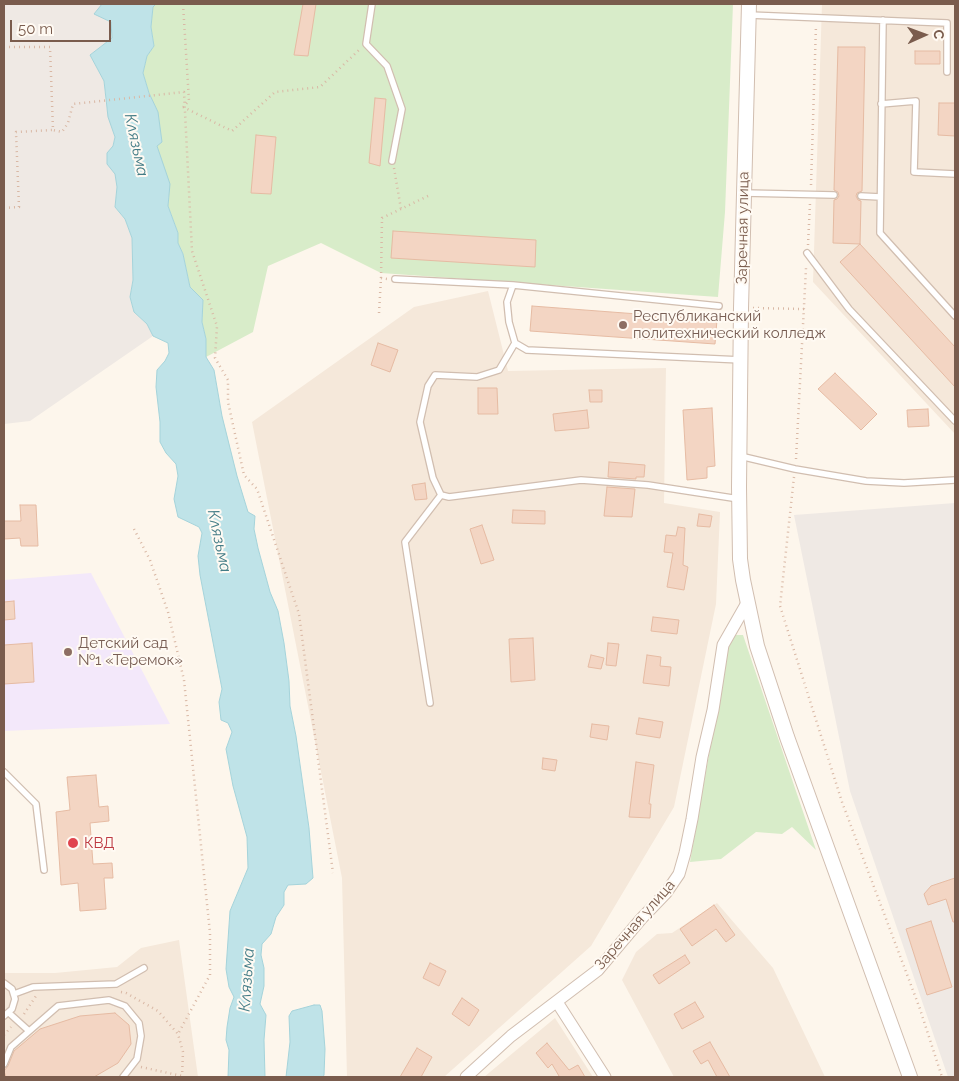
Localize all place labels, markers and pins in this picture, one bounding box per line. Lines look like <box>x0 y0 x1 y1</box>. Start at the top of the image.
place label: Республиканский политехнический колледж <box>633 307 826 342</box>
marker: Республиканский политехнический колледж <box>617 319 629 331</box>
place label: Детский сад №1 «Теремок» <box>78 634 183 669</box>
marker: Детский сад №1 «Теремок» <box>62 646 74 658</box>
place label: КВД <box>84 834 115 852</box>
marker: КВД <box>66 836 80 850</box>

